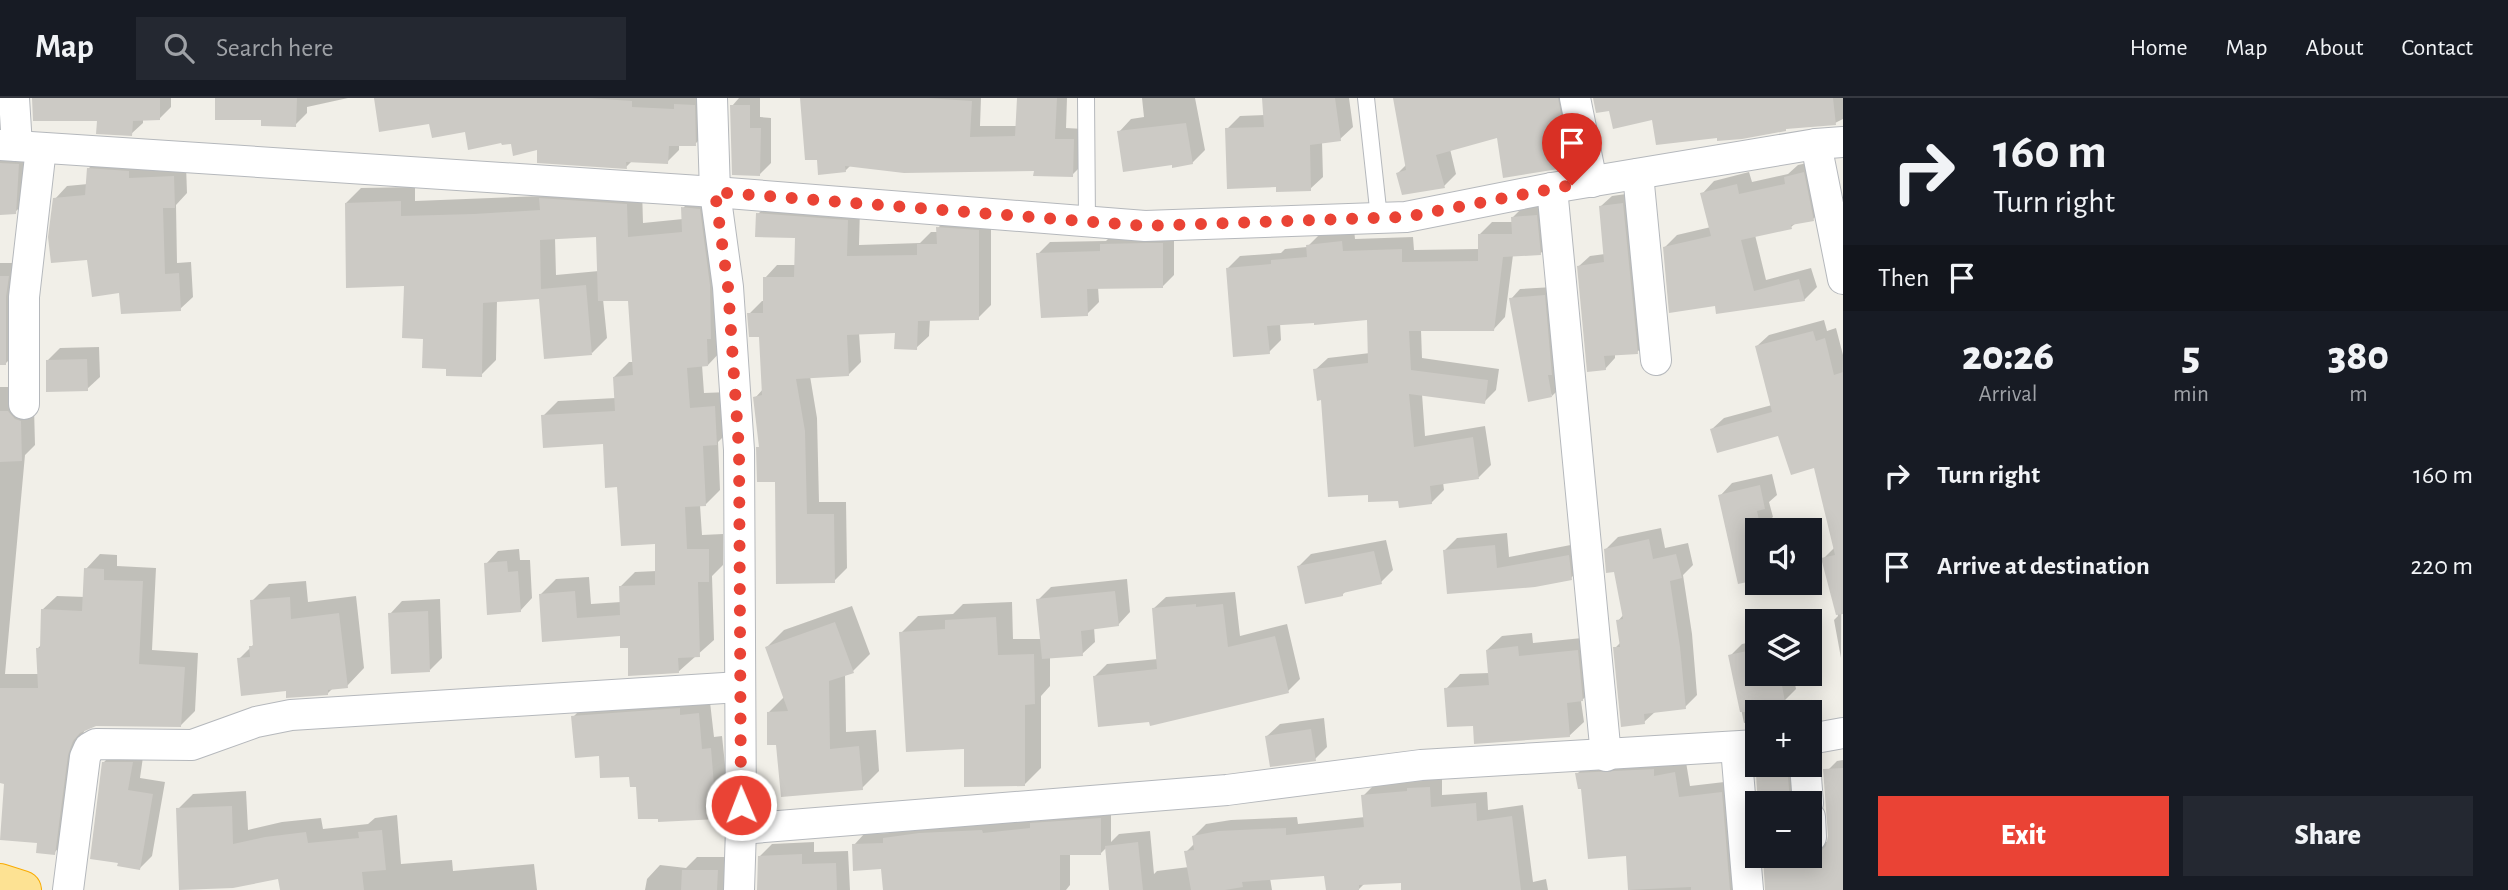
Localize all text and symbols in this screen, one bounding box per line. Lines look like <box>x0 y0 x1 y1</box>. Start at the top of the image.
search box <box>136 17 626 80</box>
icon: search <box>160 29 198 67</box>
text: Map <box>35 31 94 64</box>
text: Search here <box>216 35 334 61</box>
text: Home <box>2130 36 2188 60</box>
text: Map <box>2226 36 2268 60</box>
text: About <box>2306 36 2363 60</box>
text: Contact <box>2401 36 2473 60</box>
pin <box>1542 113 1602 185</box>
icon: arrive <box>1553 124 1591 162</box>
icon: right <box>1878 126 1969 217</box>
text: 160 m <box>1993 128 2107 177</box>
text: Turn right <box>1993 186 2115 218</box>
icon: arrive <box>1943 259 1981 297</box>
text: Then <box>1878 265 1929 291</box>
text: 20:26 <box>1962 335 2054 377</box>
text: 5 <box>2182 335 2200 377</box>
text: 380 <box>2328 335 2389 377</box>
text: Arrival <box>1978 383 2038 406</box>
text: min <box>2173 383 2209 406</box>
text: m <box>2349 383 2368 406</box>
icon: right <box>1878 457 1916 495</box>
text: Turn right <box>1937 462 2040 488</box>
text: 160 m <box>2413 462 2473 488</box>
map controls <box>1745 518 1822 868</box>
button: sound <box>1745 518 1822 595</box>
icon: arrive <box>1878 548 1916 586</box>
text: Arrive at destination <box>1937 553 2150 579</box>
text: 220 m <box>2411 553 2473 579</box>
button: layers <box>1745 609 1822 686</box>
button: + <box>1745 700 1822 777</box>
position arrow <box>704 768 778 842</box>
button: − <box>1745 791 1822 868</box>
button: Exit <box>1878 796 2169 876</box>
button: Share <box>2183 796 2473 876</box>

